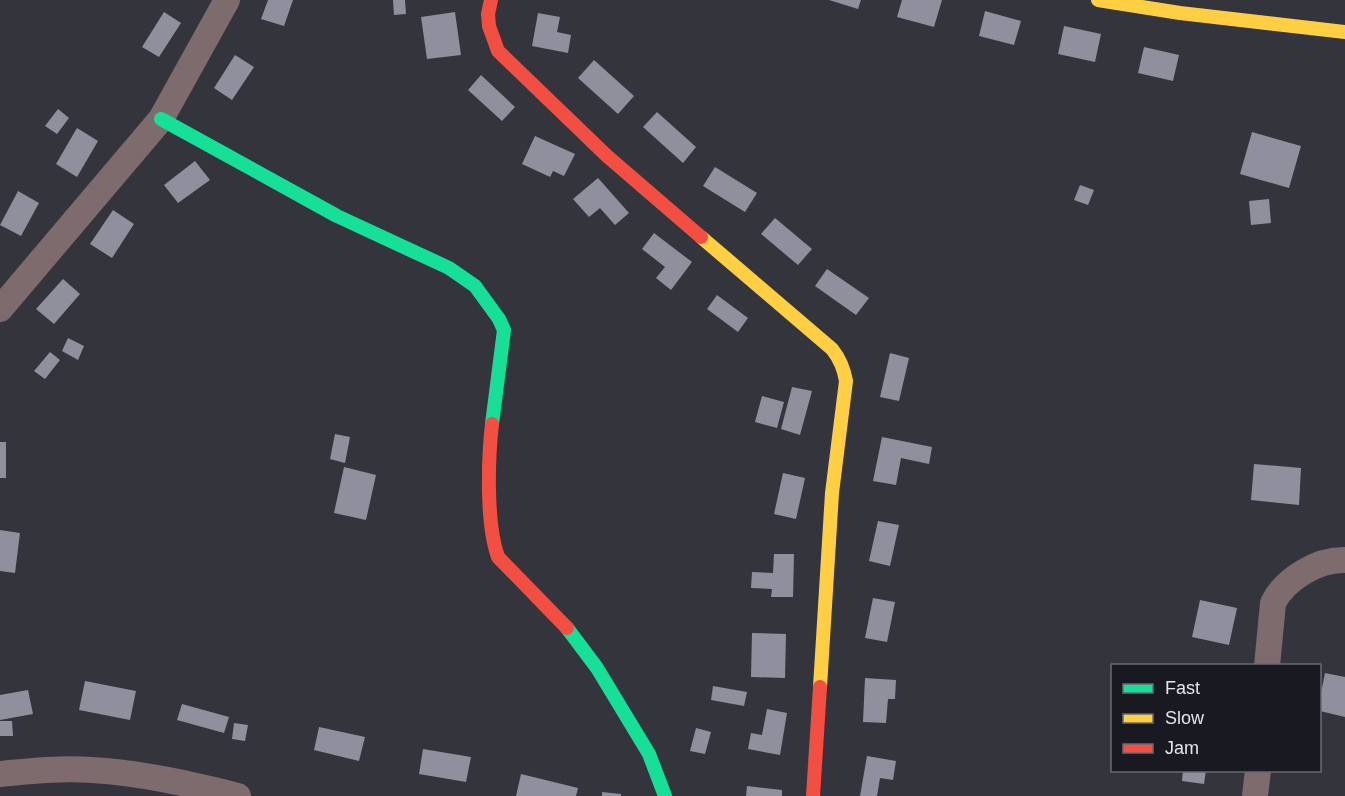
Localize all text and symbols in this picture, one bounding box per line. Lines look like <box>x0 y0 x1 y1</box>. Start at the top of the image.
legend <box>1111 664 1321 772</box>
text: Fast <box>1165 678 1200 698</box>
text: Slow <box>1165 708 1205 728</box>
text: Jam <box>1165 738 1199 758</box>

